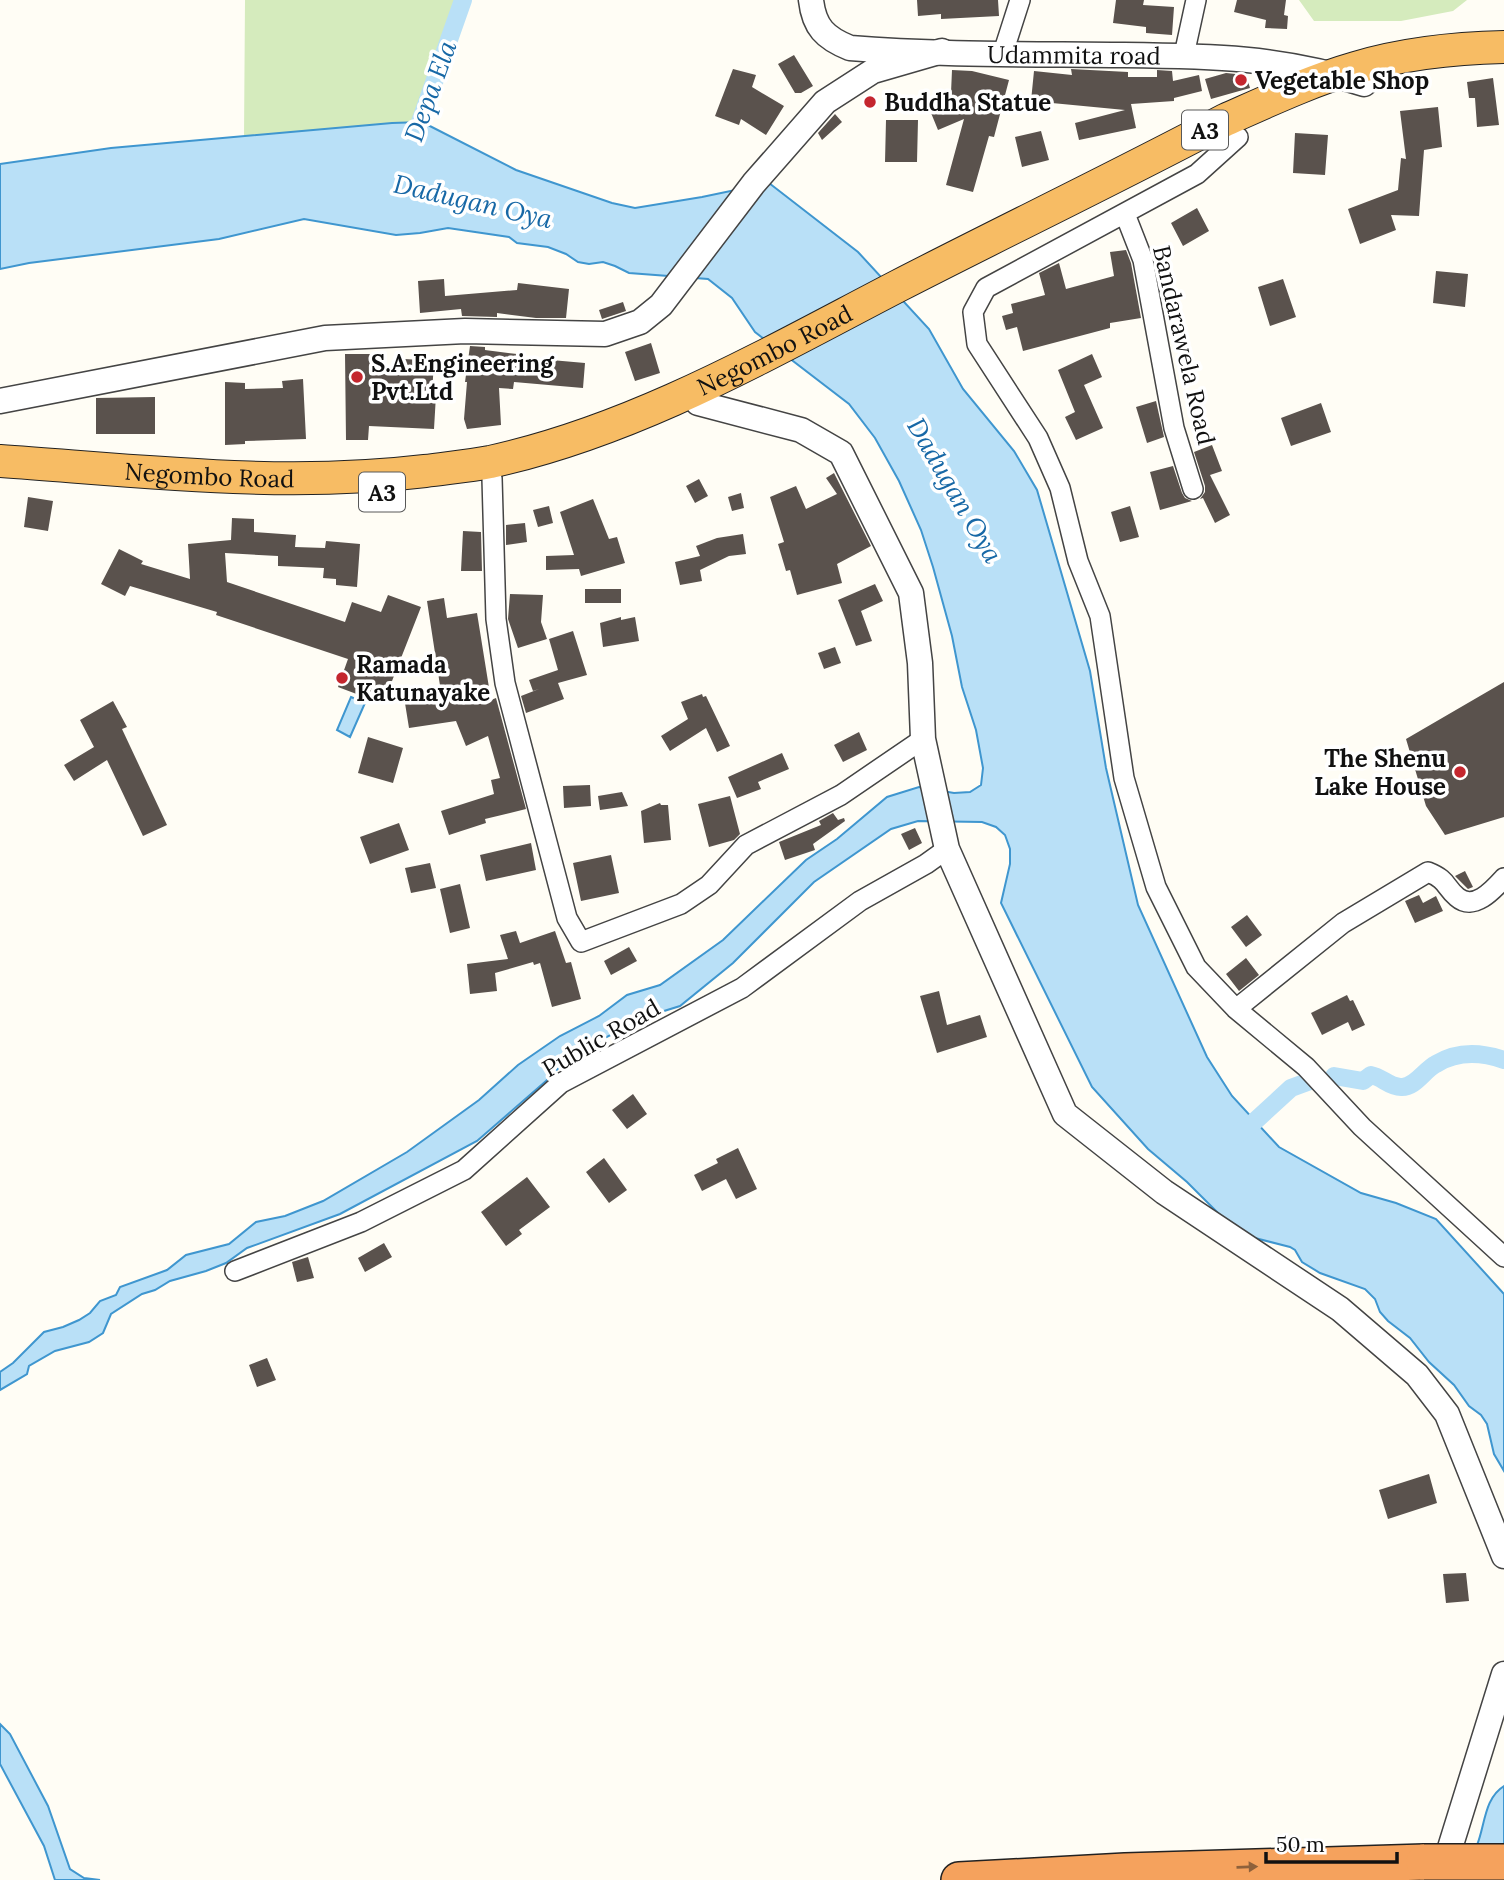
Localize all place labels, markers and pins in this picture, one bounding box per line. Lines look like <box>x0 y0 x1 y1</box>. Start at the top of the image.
place label: Vegetable Shop <box>1255 65 1429 96</box>
marker: Vegetable Shop <box>1233 72 1249 88</box>
place label: Buddha Statue <box>884 87 1051 118</box>
marker: Buddha Statue <box>862 94 878 110</box>
place label: S.A.Engineering Pvt.Ltd <box>371 348 555 407</box>
marker: S.A.Engineering Pvt.Ltd <box>349 369 365 385</box>
place label: Ramada Katunayake <box>356 649 490 708</box>
marker: Ramada Katunayake <box>334 670 350 686</box>
place label: The Shenu Lake House <box>1314 743 1446 802</box>
marker: The Shenu Lake House <box>1452 764 1468 780</box>

